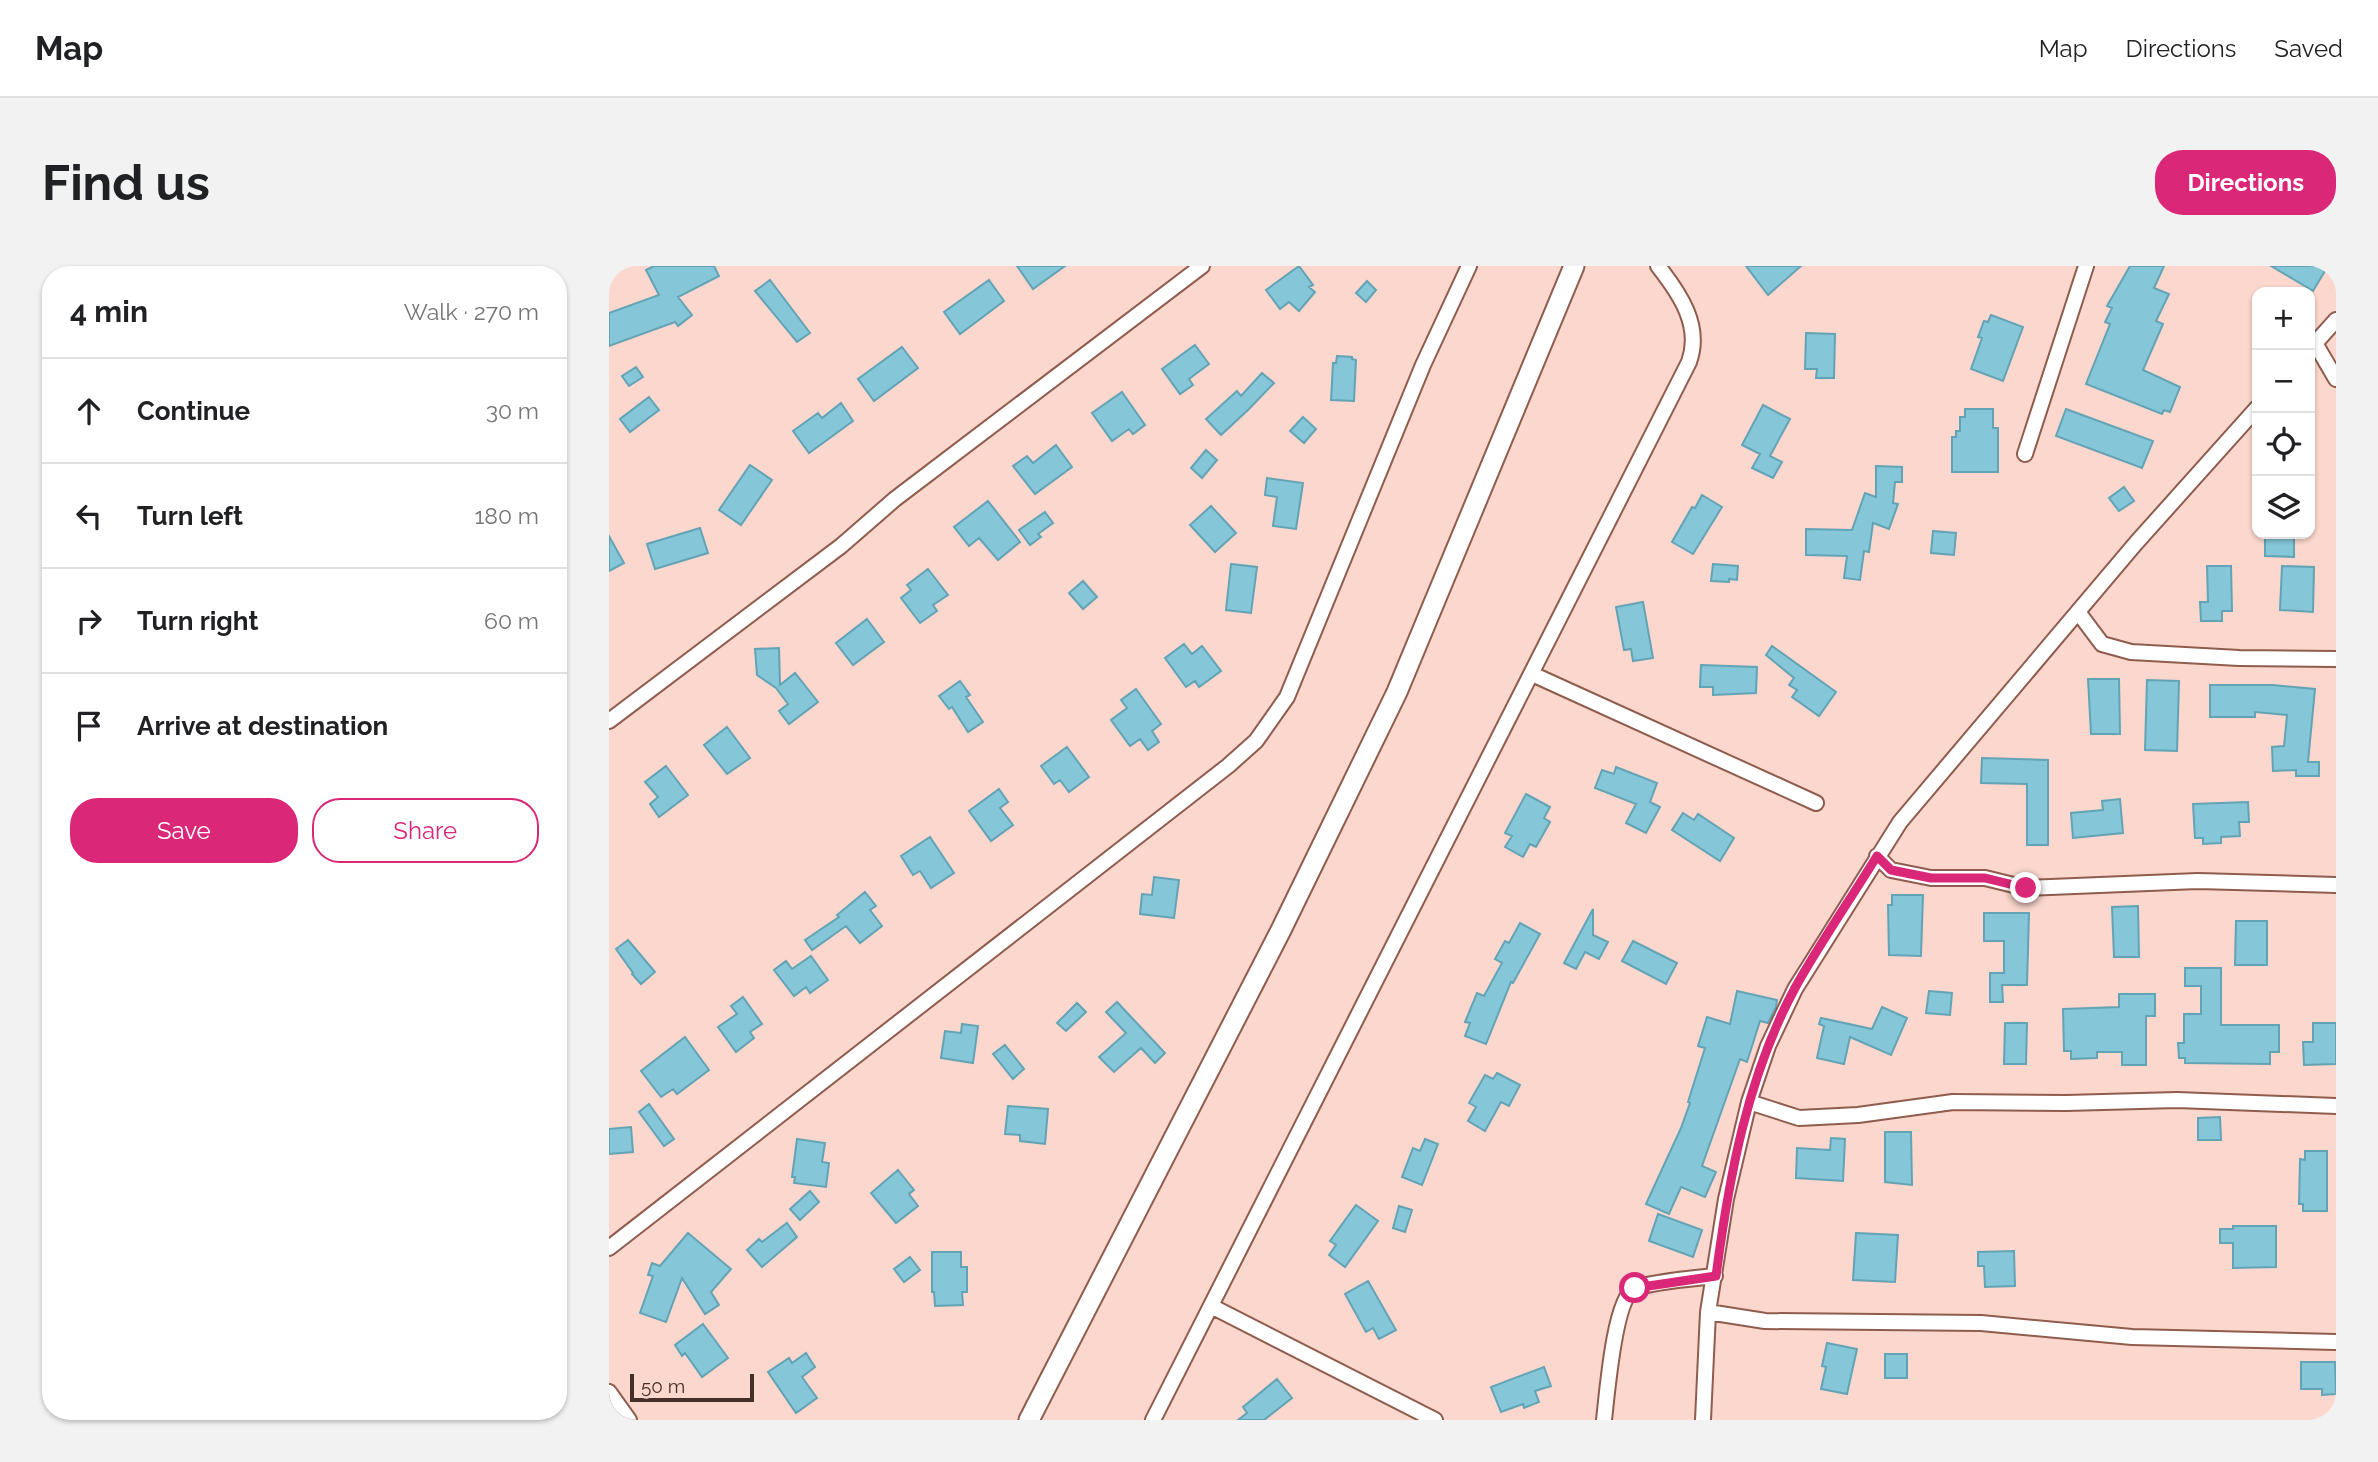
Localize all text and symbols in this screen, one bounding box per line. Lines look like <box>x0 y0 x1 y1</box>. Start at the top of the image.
text: Map <box>35 29 103 68</box>
text: Map <box>2039 34 2088 63</box>
text: Directions <box>2126 34 2236 63</box>
text: Saved <box>2274 34 2343 63</box>
button: Directions <box>2155 150 2336 215</box>
text: Find us <box>42 154 210 211</box>
map controls <box>2252 287 2315 539</box>
button: + <box>2252 287 2315 350</box>
text: 4 min <box>70 294 148 329</box>
text: Walk · 270 m <box>404 298 539 325</box>
button: − <box>2252 350 2315 413</box>
icon: ahead <box>70 392 108 430</box>
text: Continue <box>137 396 250 426</box>
text: 30 m <box>486 397 539 424</box>
button: locate <box>2252 413 2315 476</box>
button: layers <box>2252 476 2315 539</box>
icon: left <box>70 497 108 535</box>
text: Turn left <box>137 501 243 531</box>
text: 180 m <box>474 502 539 529</box>
icon: right <box>70 602 108 640</box>
text: Turn right <box>137 606 258 636</box>
text: 60 m <box>484 607 539 634</box>
icon: arrive <box>70 707 108 745</box>
text: Arrive at destination <box>137 711 388 741</box>
button: Save <box>70 798 298 863</box>
button: Share <box>312 798 539 863</box>
route end <box>2010 872 2041 903</box>
route start <box>1619 1272 1650 1303</box>
scale bar <box>630 1371 754 1403</box>
text: 50 m <box>641 1375 685 1397</box>

